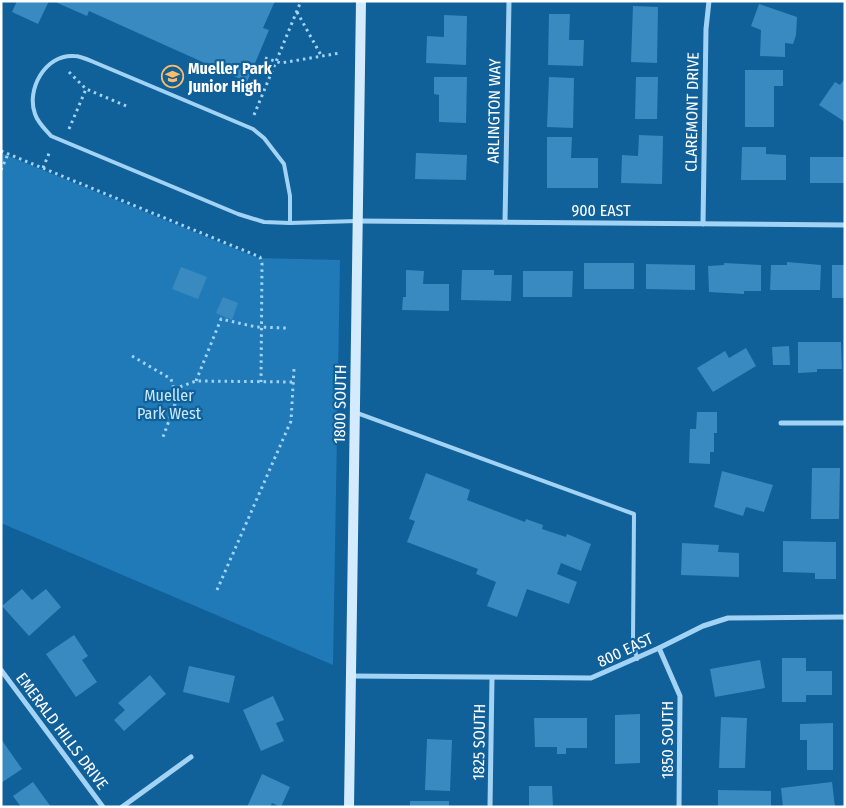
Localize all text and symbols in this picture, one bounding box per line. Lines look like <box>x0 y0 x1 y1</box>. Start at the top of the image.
street label: CLAREMONT DRIVE <box>681 52 703 172</box>
street label: ARLINGTON WAY <box>484 58 504 164</box>
place label: Mueller Park Junior High <box>187 59 273 96</box>
school or university icon: Mueller Park Junior High <box>160 65 184 89</box>
street label: 900 EAST <box>571 201 631 220</box>
street label: 1800 SOUTH <box>330 364 350 444</box>
park label: Mueller Park West <box>137 386 202 423</box>
street label: 800 EAST <box>594 629 656 671</box>
street label: EMERALD HILLS DRIVE <box>12 669 112 793</box>
street label: 1850 SOUTH <box>658 701 677 779</box>
street label: 1825 SOUTH <box>469 703 489 781</box>

